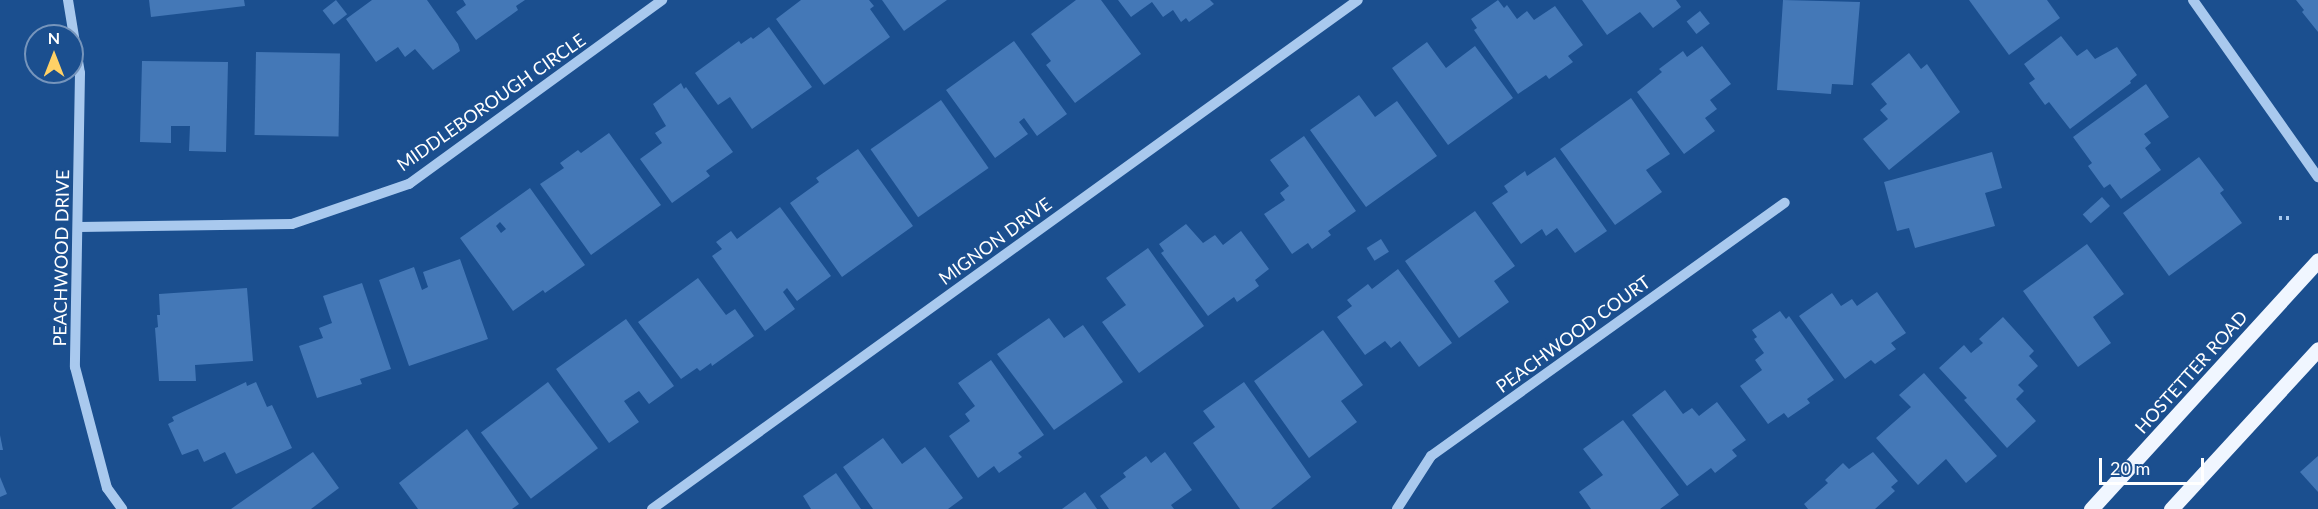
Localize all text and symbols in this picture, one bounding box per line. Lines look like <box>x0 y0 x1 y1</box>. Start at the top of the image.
north arrow <box>24 24 84 84</box>
text: N <box>48 28 60 47</box>
street label: MIDDLEBOROUGH CIRCLE <box>393 29 589 175</box>
street label: PEACHWOOD DRIVE <box>49 169 73 347</box>
street label: MIGNON DRIVE <box>934 193 1056 289</box>
street label: PEACHWOOD COURT <box>1492 271 1654 397</box>
street label: HOSTETTER ROAD <box>2130 306 2252 438</box>
scale bar <box>2102 446 2207 484</box>
text: 20 m <box>2110 457 2150 479</box>

